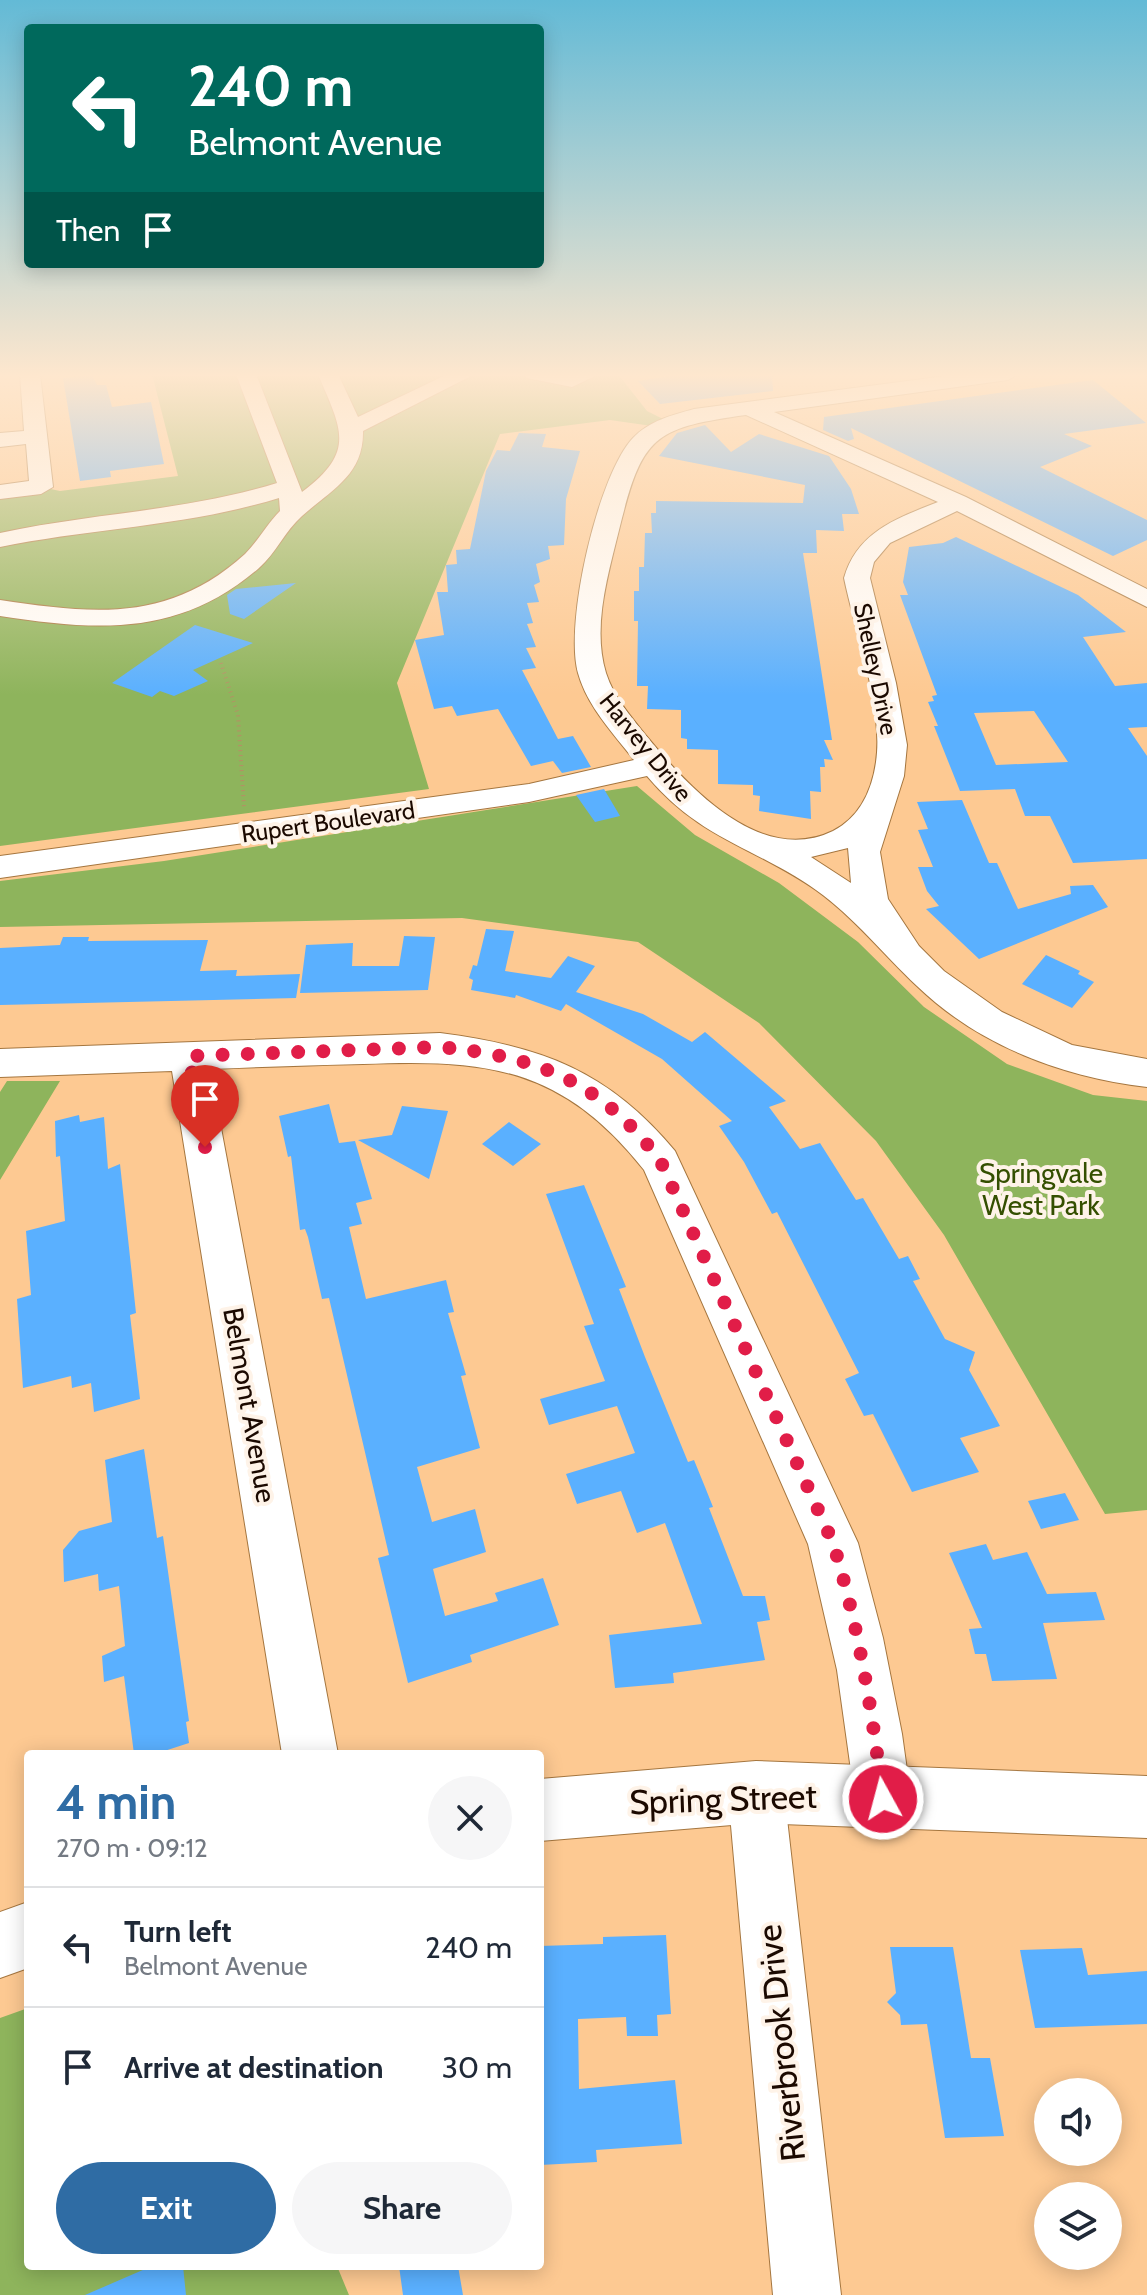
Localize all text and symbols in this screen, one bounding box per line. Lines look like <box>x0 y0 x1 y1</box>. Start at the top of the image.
text: 240 m <box>188 52 353 120</box>
icon: left <box>56 56 160 160</box>
text: Belmont Avenue <box>188 120 442 164</box>
icon: arrive <box>136 208 180 252</box>
text: Then <box>56 212 120 249</box>
street label: Shelley Drive <box>848 600 904 738</box>
street label: Harvey Drive <box>594 687 698 807</box>
street label: Rupert Boulevard <box>239 795 417 849</box>
pin <box>171 1065 239 1147</box>
icon: arrive <box>183 1077 227 1121</box>
park label: Springvale West Park <box>979 1156 1103 1222</box>
street label: Belmont Avenue <box>216 1305 284 1505</box>
position arrow <box>841 1757 925 1841</box>
text: 4 min <box>56 1773 176 1831</box>
street label: Spring Street <box>629 1775 817 1823</box>
button: close <box>428 1776 512 1860</box>
text: 270 m · 09:12 <box>56 1832 208 1864</box>
text: Turn left <box>124 1913 232 1950</box>
street label: Riverbrook Drive <box>748 1923 814 2163</box>
icon: left <box>56 1925 100 1969</box>
text: 240 m <box>425 1929 512 1966</box>
text: Belmont Avenue <box>124 1950 307 1982</box>
icon: arrive <box>56 2045 100 2089</box>
text: Arrive at destination <box>124 2049 384 2086</box>
text: 30 m <box>442 2049 512 2086</box>
map controls <box>1034 2078 1122 2270</box>
button: sound <box>1034 2078 1122 2166</box>
button: Exit <box>56 2162 276 2254</box>
button: Share <box>292 2162 512 2254</box>
button: layers <box>1034 2182 1122 2270</box>

